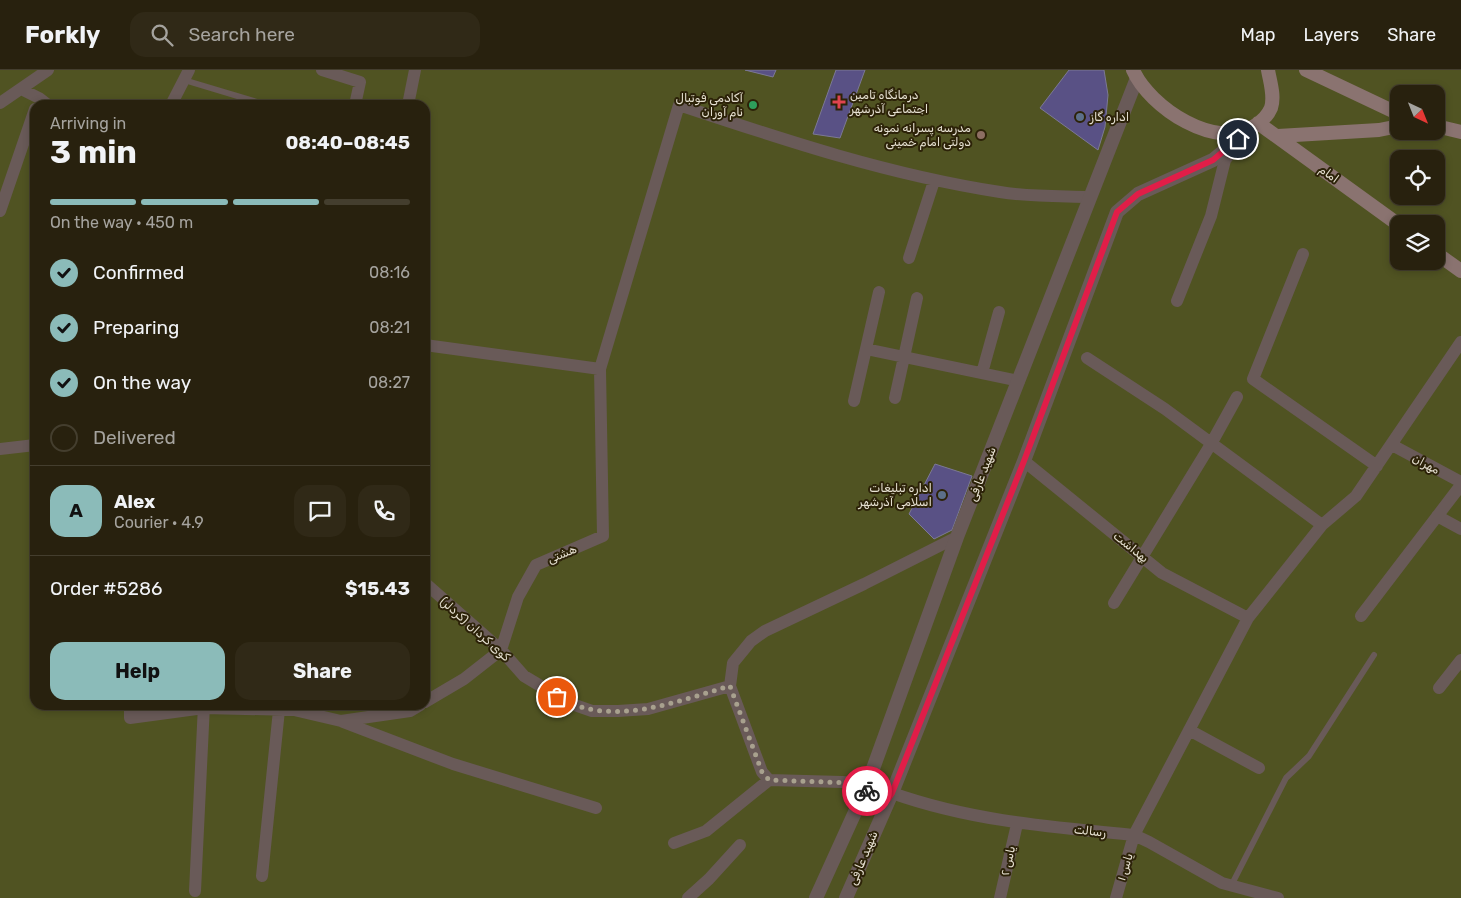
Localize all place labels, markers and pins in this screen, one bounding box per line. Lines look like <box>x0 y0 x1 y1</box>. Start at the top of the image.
place label: درمانگاه تامین اجتماعی آذرشهر <box>849 88 928 117</box>
place label: آکادمی فوتبال نام آوران <box>675 91 744 121</box>
marker: درمانگاه تامین اجتماعی آذرشهر <box>832 95 846 109</box>
marker: آکادمی فوتبال نام آوران <box>747 99 759 111</box>
place label: اداره گاز <box>1089 110 1129 125</box>
marker: اداره گاز <box>1074 111 1086 123</box>
pin <box>1217 118 1259 160</box>
place label: مدرسه پسرانه نمونه دولتی امام خمینی <box>874 121 971 151</box>
marker: مدرسه پسرانه نمونه دولتی امام خمینی <box>975 129 987 141</box>
place label: اداره تبلیغات اسلامی آذرشهر <box>858 481 932 510</box>
marker: اداره تبلیغات اسلامی آذرشهر <box>936 489 948 501</box>
pin <box>536 676 578 718</box>

